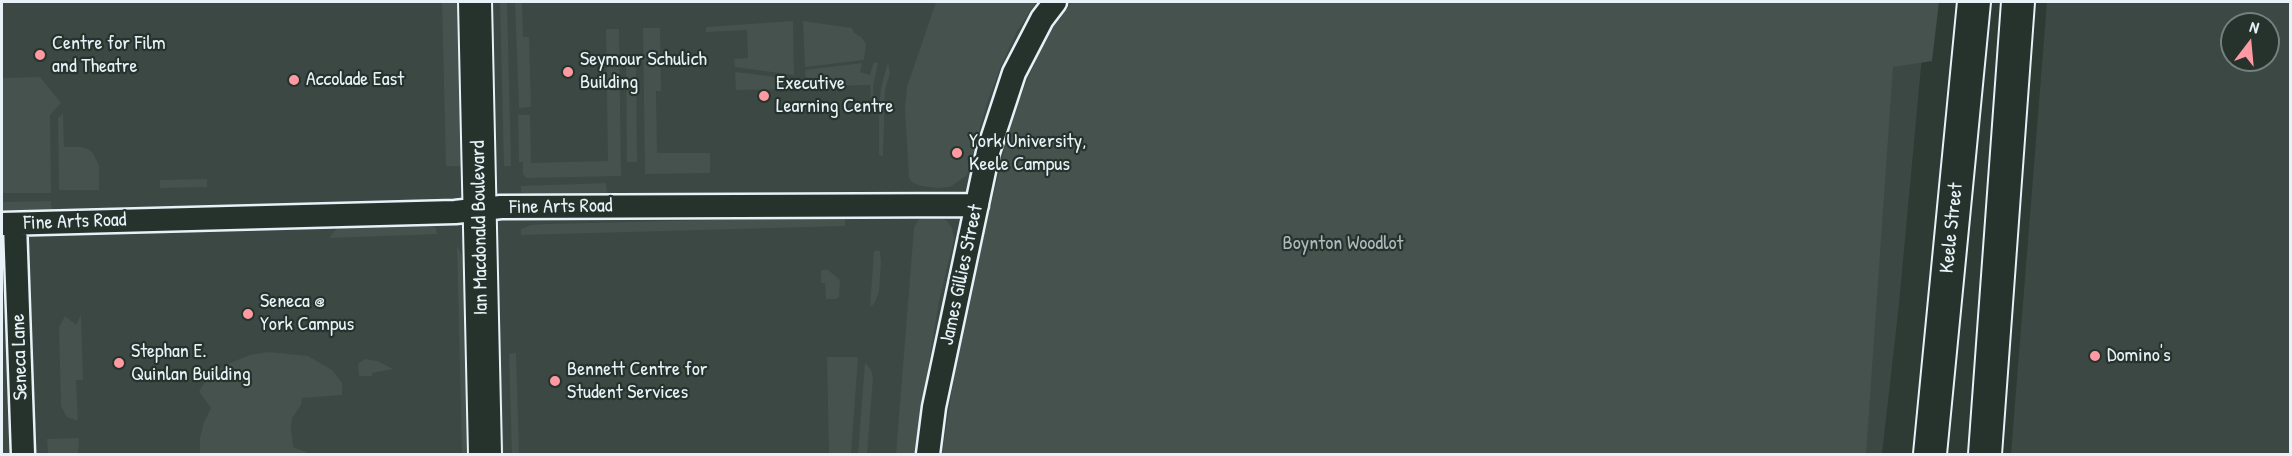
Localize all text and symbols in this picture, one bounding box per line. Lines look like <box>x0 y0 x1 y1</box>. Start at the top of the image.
north arrow <box>2220 12 2280 72</box>
text: N <box>2247 15 2262 38</box>
place label: Centre for Film and Theatre <box>52 32 166 79</box>
marker: Centre for Film and Theatre <box>33 48 47 62</box>
place label: Seymour Schulich Building <box>580 48 707 95</box>
marker: Seymour Schulich Building <box>561 65 575 79</box>
place label: Accolade East <box>306 68 404 92</box>
place label: Executive Learning Centre <box>776 72 893 119</box>
marker: Accolade East <box>287 73 301 87</box>
marker: Executive Learning Centre <box>757 89 771 103</box>
place label: York University, Keele Campus <box>969 130 1086 177</box>
street label: Ian Macdonald Boulevard <box>466 140 494 316</box>
marker: York University, Keele Campus <box>950 146 964 160</box>
street label: Keele Street <box>1935 182 1969 274</box>
street label: Fine Arts Road <box>509 194 613 220</box>
street label: James Gillies Street <box>935 203 989 347</box>
street label: Fine Arts Road <box>23 208 127 236</box>
park label: Boynton Woodlot <box>1283 232 1403 256</box>
place label: Seneca @ York Campus <box>260 290 354 337</box>
marker: Seneca @ York Campus <box>241 307 255 321</box>
street label: Seneca Lane <box>6 313 34 401</box>
place label: Stephan E. Quinlan Building <box>131 340 251 387</box>
place label: Domino's <box>2107 344 2171 368</box>
marker: Domino's <box>2088 349 2102 363</box>
marker: Stephan E. Quinlan Building <box>112 356 126 370</box>
place label: Bennett Centre for Student Services <box>567 358 708 405</box>
marker: Bennett Centre for Student Services <box>548 374 562 388</box>

